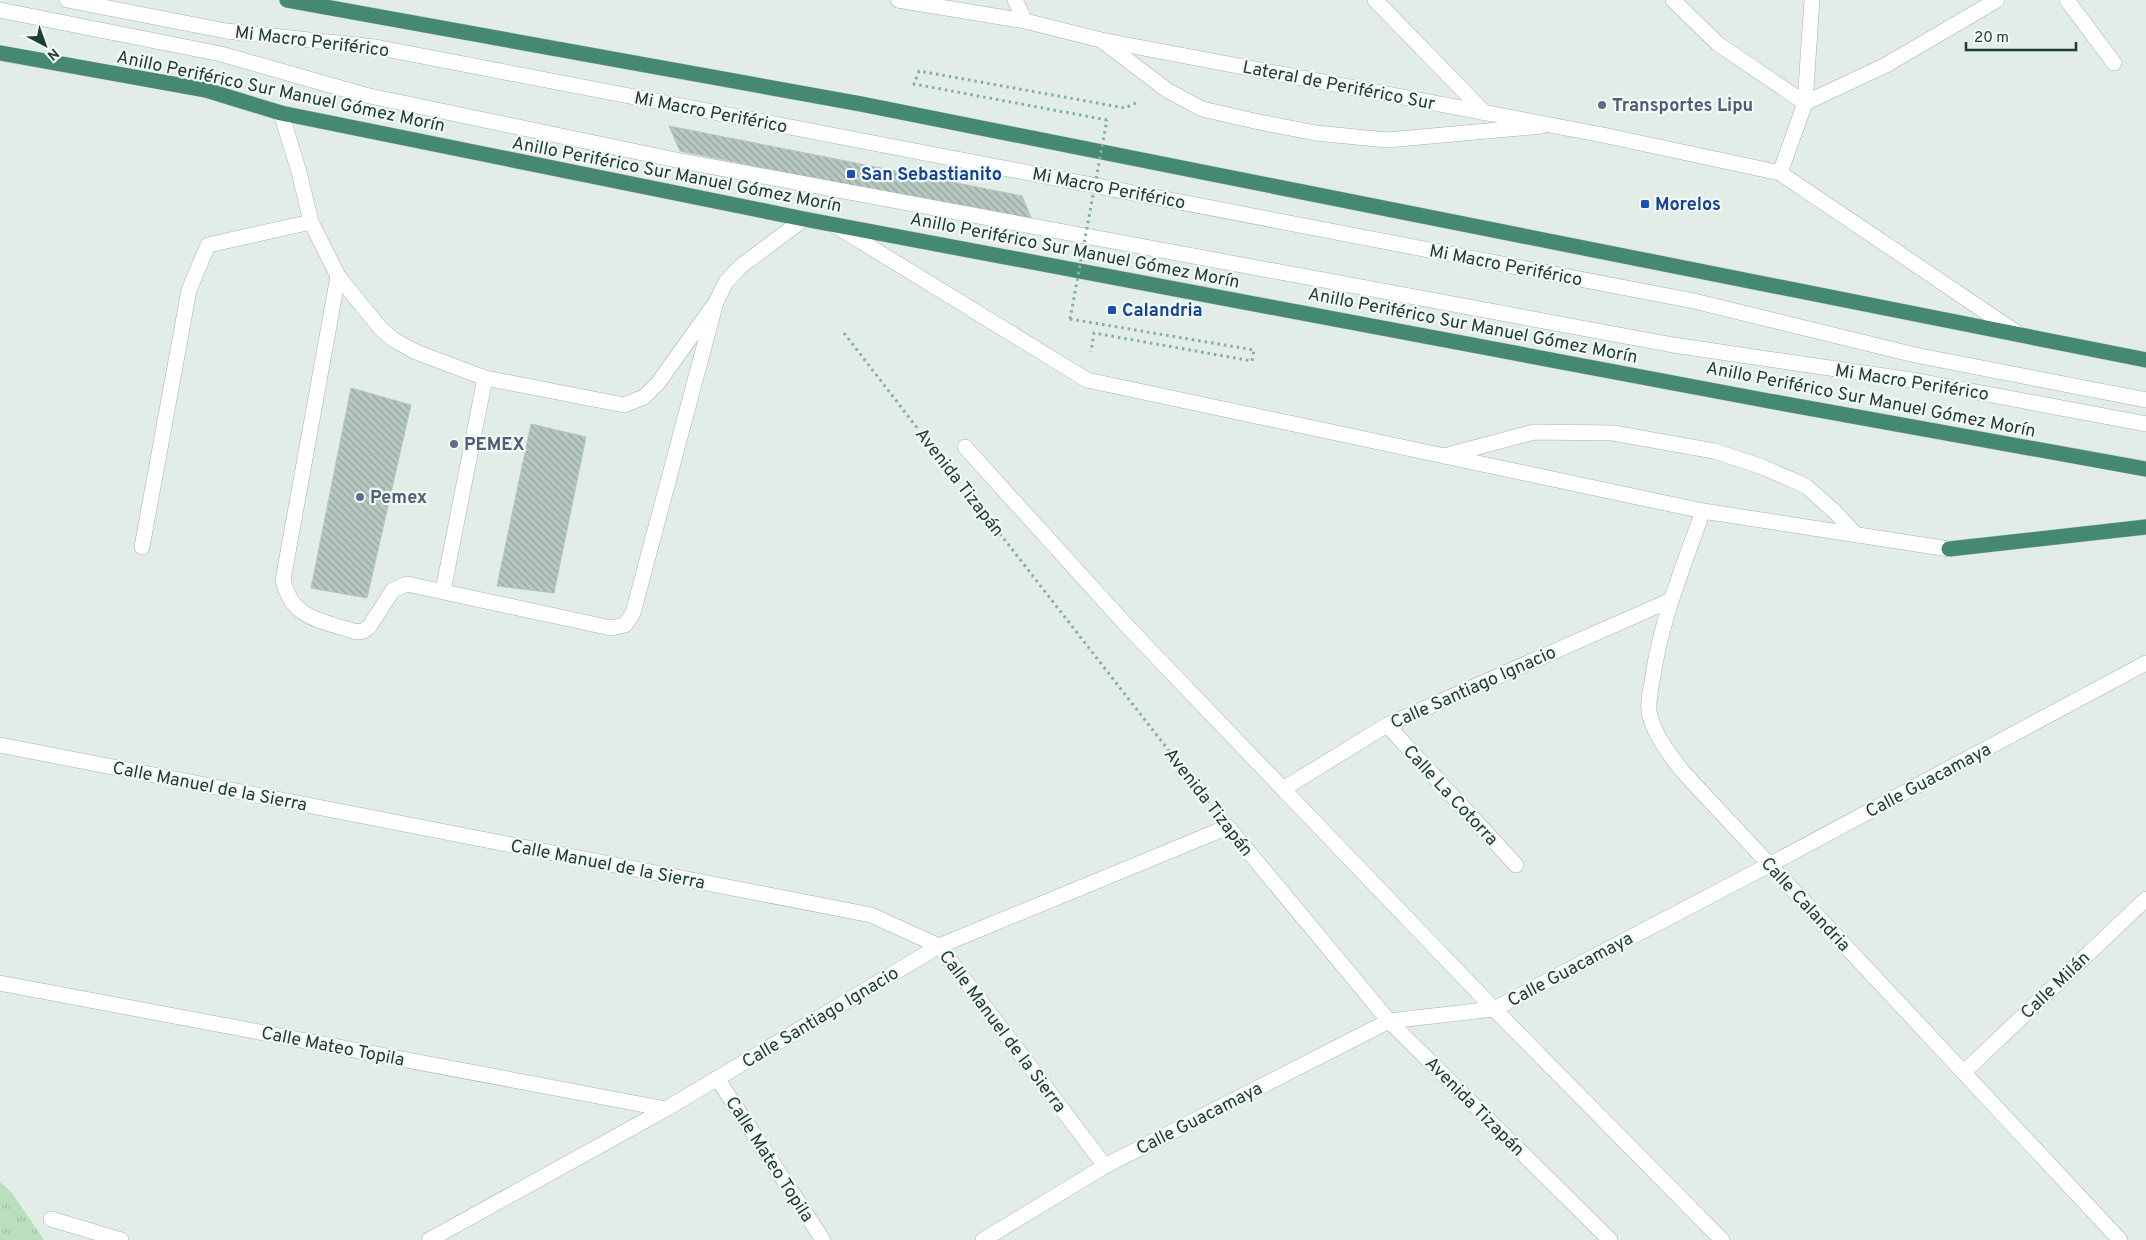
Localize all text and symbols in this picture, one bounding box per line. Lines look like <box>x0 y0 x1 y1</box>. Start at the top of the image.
north arrow <box>20 20 70 70</box>
scale bar <box>1966 20 2076 52</box>
street label: Mi Macro Periférico <box>233 22 390 63</box>
text: 20 m <box>1974 29 2009 48</box>
text: N <box>43 44 62 63</box>
street label: Anillo Periférico Sur Manuel Gómez Morín <box>114 46 447 139</box>
street label: Lateral de Periférico Sur <box>1240 57 1437 116</box>
street label: Mi Macro Periférico <box>632 87 789 140</box>
place label: Transportes Lipu <box>1612 95 1753 118</box>
marker: Transportes Lipu <box>1596 99 1608 111</box>
street label: Anillo Periférico Sur Manuel Gómez Morín <box>510 132 843 219</box>
street label: Mi Macro Periférico <box>1030 163 1187 216</box>
place label: San Sebastianito <box>861 164 1002 187</box>
marker: San Sebastianito <box>845 168 857 180</box>
place label: Morelos <box>1655 194 1721 217</box>
marker: Morelos <box>1639 198 1651 210</box>
street label: Anillo Periférico Sur Manuel Gómez Morín <box>908 208 1241 295</box>
street label: Mi Macro Periférico <box>1427 240 1584 293</box>
street label: Anillo Periférico Sur Manuel Gómez Morín <box>1306 283 1639 370</box>
place label: Calandria <box>1122 300 1203 323</box>
marker: Calandria <box>1106 304 1118 316</box>
street label: Anillo Periférico Sur Manuel Gómez Morín <box>1704 357 2037 444</box>
street label: Mi Macro Periférico <box>1833 360 1990 407</box>
street label: Avenida Tizapán <box>909 424 1008 542</box>
place label: PEMEX <box>464 434 525 457</box>
marker: PEMEX <box>448 438 460 450</box>
place label: Pemex <box>370 487 427 510</box>
marker: Pemex <box>354 491 366 503</box>
street label: Calle Santiago Ignacio <box>1387 641 1560 735</box>
street label: Calle Guacamaya <box>1862 739 1995 824</box>
street label: Calle La Cotorra <box>1397 741 1502 851</box>
street label: Avenida Tizapán <box>1158 744 1257 862</box>
street label: Calle Manuel de la Sierra <box>111 757 309 818</box>
street label: Calle Manuel de la Sierra <box>509 835 707 896</box>
street label: Calle Calandria <box>1755 853 1855 957</box>
street label: Calle Guacamaya <box>1504 928 1637 1013</box>
street label: Calle Manuel de la Sierra <box>933 946 1070 1118</box>
street label: Calle Milán <box>2016 947 2096 1025</box>
street label: Calle Santiago Ignacio <box>738 962 903 1074</box>
street label: Calle Mateo Topila <box>259 1022 406 1073</box>
street label: Avenida Tizapán <box>1419 1052 1529 1162</box>
street label: Calle Guacamaya <box>1133 1078 1267 1161</box>
street label: Calle Mateo Topila <box>719 1093 818 1227</box>

